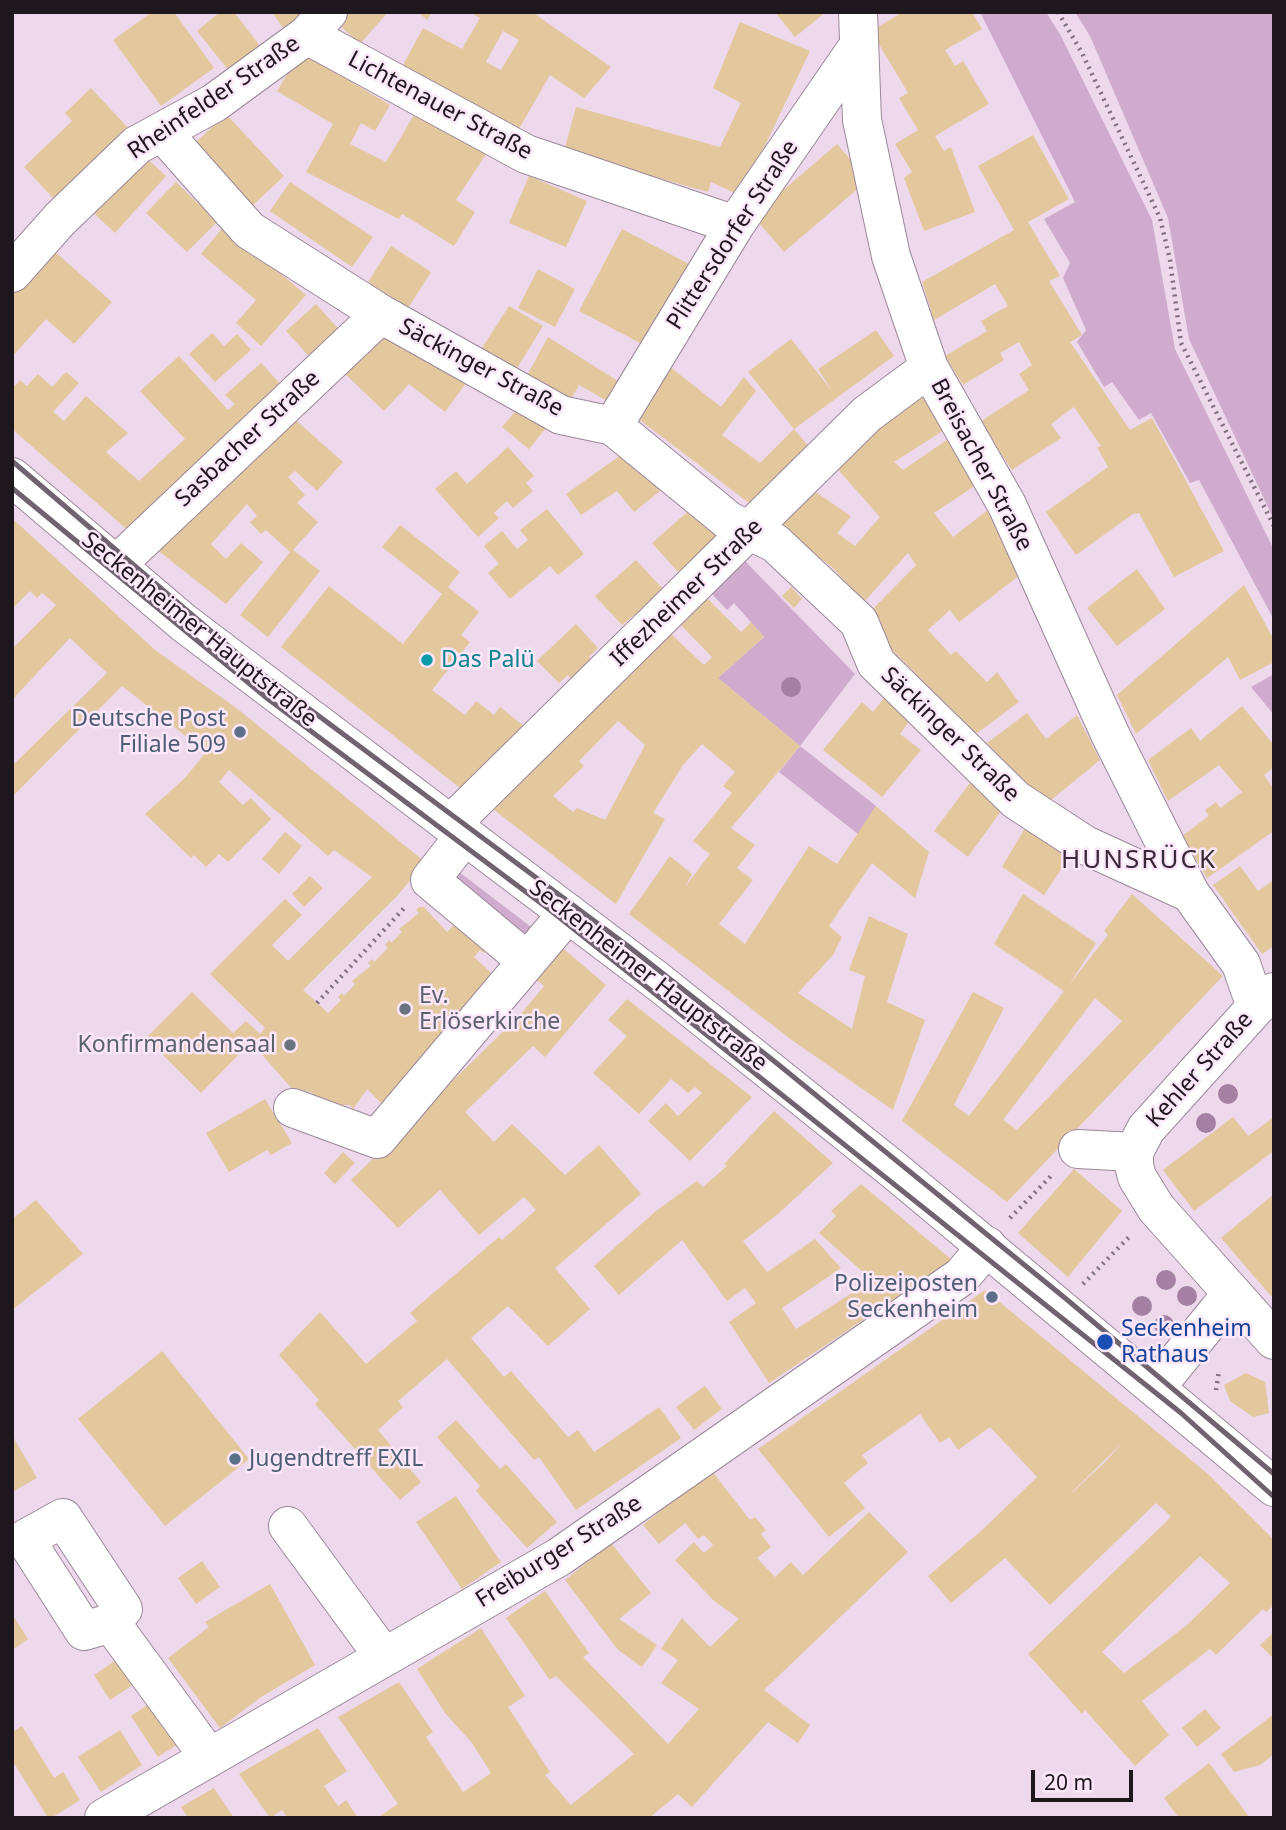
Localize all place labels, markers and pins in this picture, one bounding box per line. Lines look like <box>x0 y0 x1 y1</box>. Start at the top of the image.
place label: Das Palü <box>441 646 535 674</box>
marker: Das Palü <box>419 652 435 668</box>
place label: Deutsche Post Filiale 509 <box>71 705 226 759</box>
marker: Deutsche Post Filiale 509 <box>232 724 248 740</box>
place label: Ev. Erlöserkirche <box>419 982 560 1036</box>
marker: Ev. Erlöserkirche <box>397 1001 413 1017</box>
place label: Konfirmandensaal <box>78 1031 276 1059</box>
marker: Konfirmandensaal <box>282 1037 298 1053</box>
place label: Polizeiposten Seckenheim <box>834 1270 978 1324</box>
marker: Polizeiposten Seckenheim <box>984 1289 1000 1305</box>
place label: Seckenheim Rathaus <box>1121 1315 1252 1369</box>
marker: Seckenheim Rathaus <box>1095 1332 1115 1352</box>
place label: Jugendtreff EXIL <box>249 1445 423 1473</box>
marker: Jugendtreff EXIL <box>227 1451 243 1467</box>

